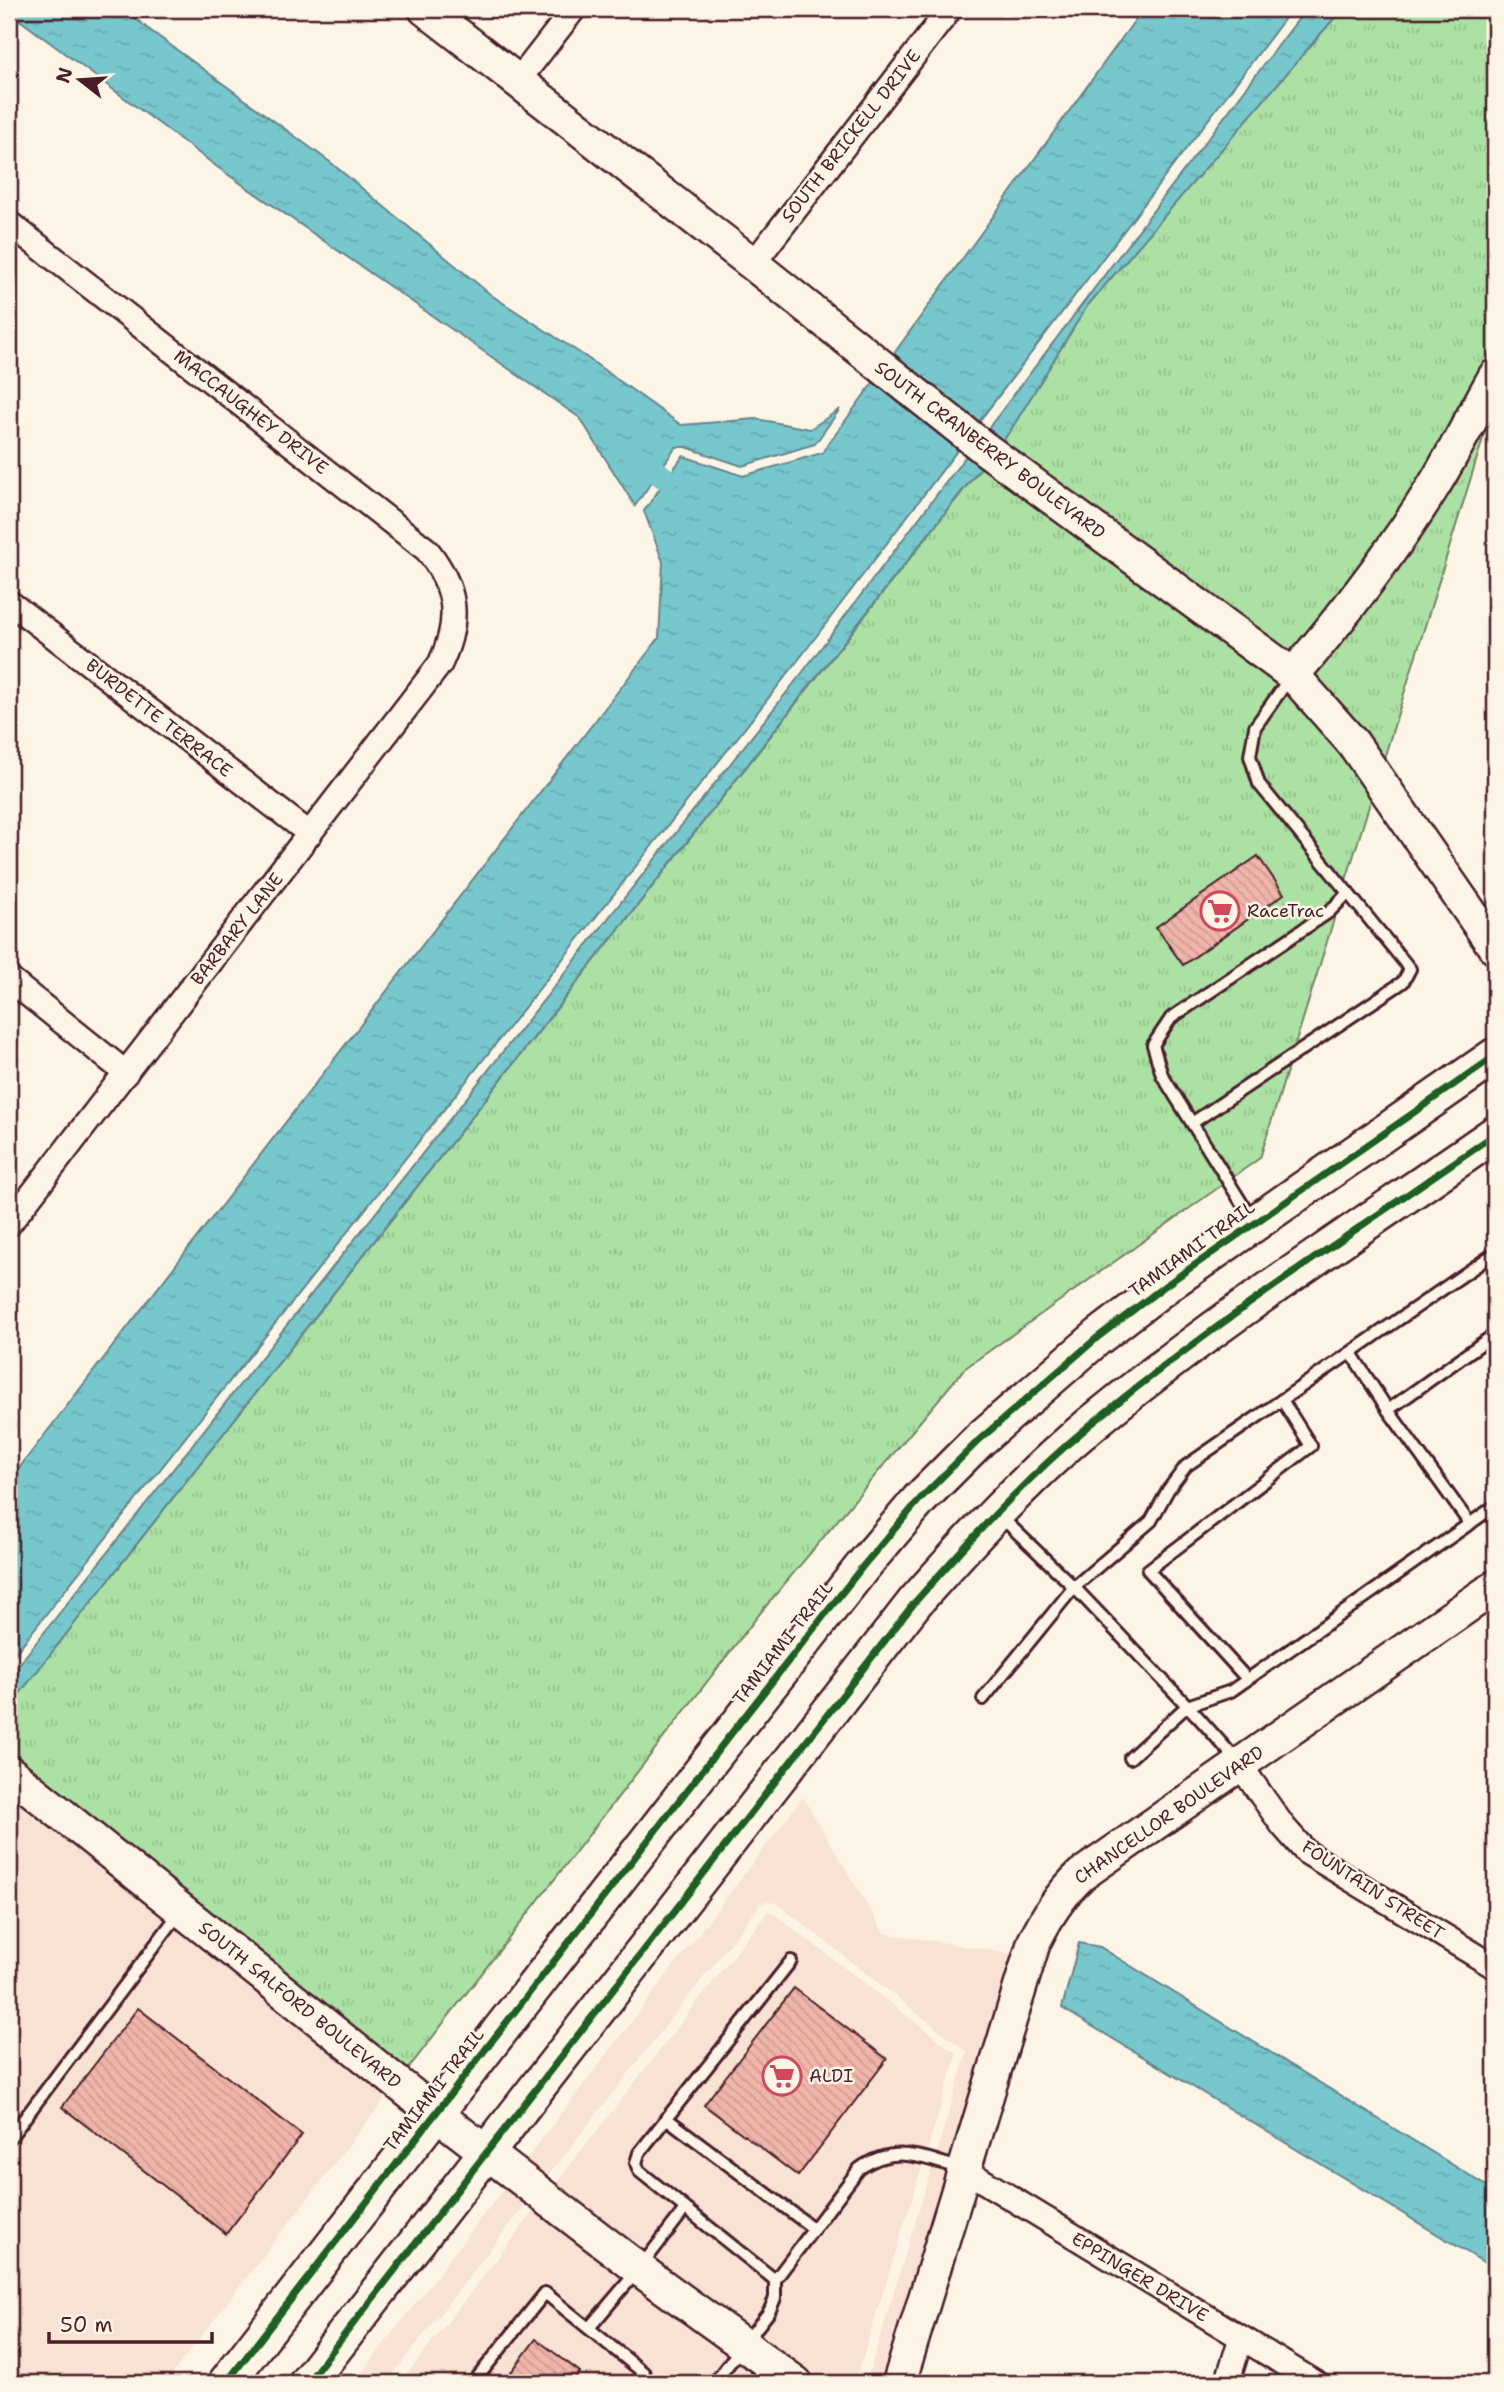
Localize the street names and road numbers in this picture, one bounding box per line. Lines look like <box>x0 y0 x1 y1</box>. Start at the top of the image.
street label: SOUTH BRICKELL DRIVE <box>776 45 926 227</box>
street label: MACCAUGHEY DRIVE <box>169 344 333 480</box>
street label: SOUTH CRANBERRY BOULEVARD <box>870 355 1110 545</box>
street label: BURDETTE TERRACE <box>81 653 237 783</box>
street label: BARBARY LANE <box>185 868 289 990</box>
street label: TAMIAMI TRAIL <box>1124 1195 1260 1303</box>
street label: TAMIAMI TRAIL <box>727 1576 839 1710</box>
street label: CHANCELLOR BOULEVARD <box>1069 1740 1269 1890</box>
street label: FOUNTAIN STREET <box>1297 1835 1449 1945</box>
street label: SOUTH SALFORD BOULEVARD <box>194 1916 406 2094</box>
street label: TAMIAMI TRAIL <box>378 2023 490 2157</box>
street label: EPPINGER DRIVE <box>1067 2227 1213 2327</box>

